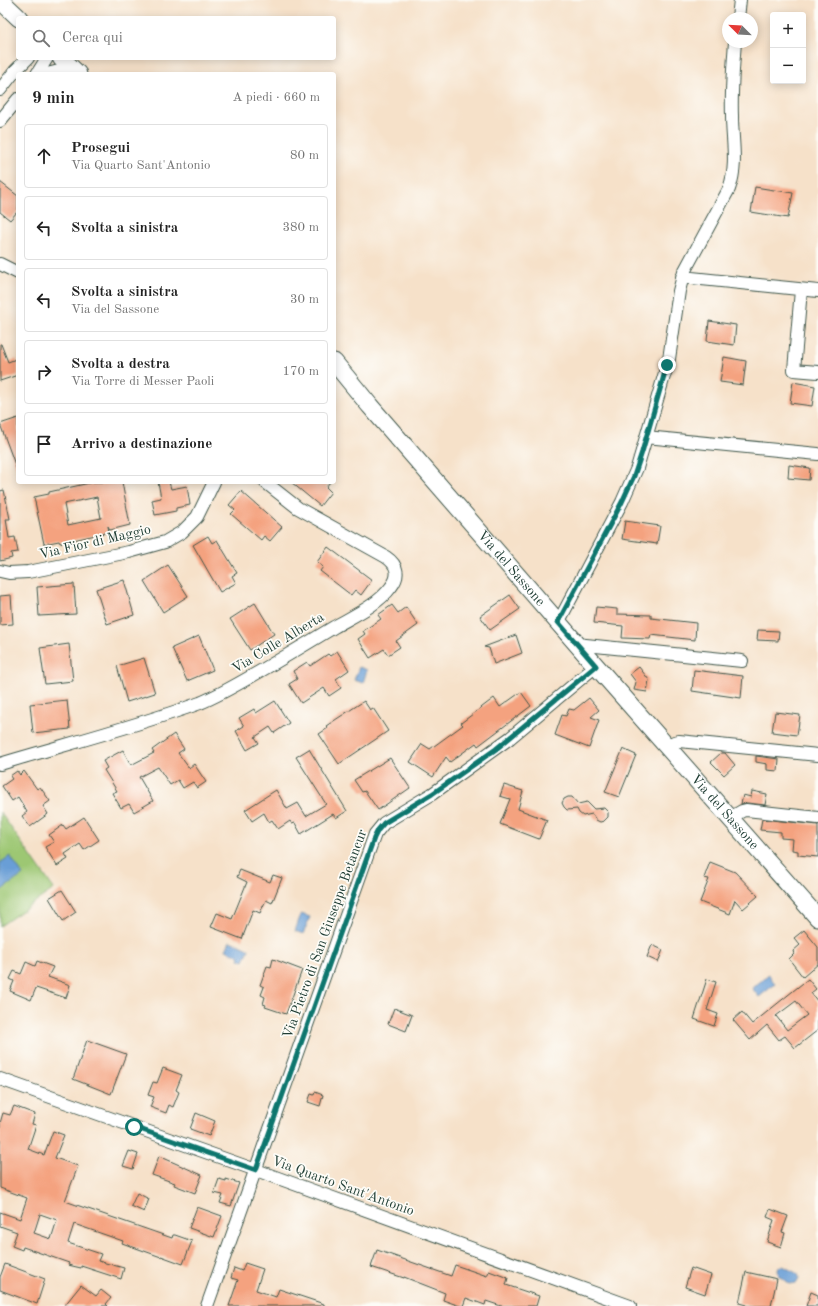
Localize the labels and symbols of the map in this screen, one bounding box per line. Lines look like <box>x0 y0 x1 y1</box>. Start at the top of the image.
north arrow <box>722 12 758 48</box>
route end <box>658 356 676 374</box>
street label: Via Fior di Maggio <box>38 522 152 562</box>
street label: Via del Sassone <box>475 528 548 609</box>
street label: Via Colle Alberta <box>230 610 327 676</box>
street label: Via del Sassone <box>688 772 761 852</box>
street label: Via Pietro di San Giuseppe Betancur <box>281 827 370 1041</box>
route start <box>125 1118 143 1136</box>
street label: Via Quarto Sant'Antonio <box>270 1154 416 1218</box>

